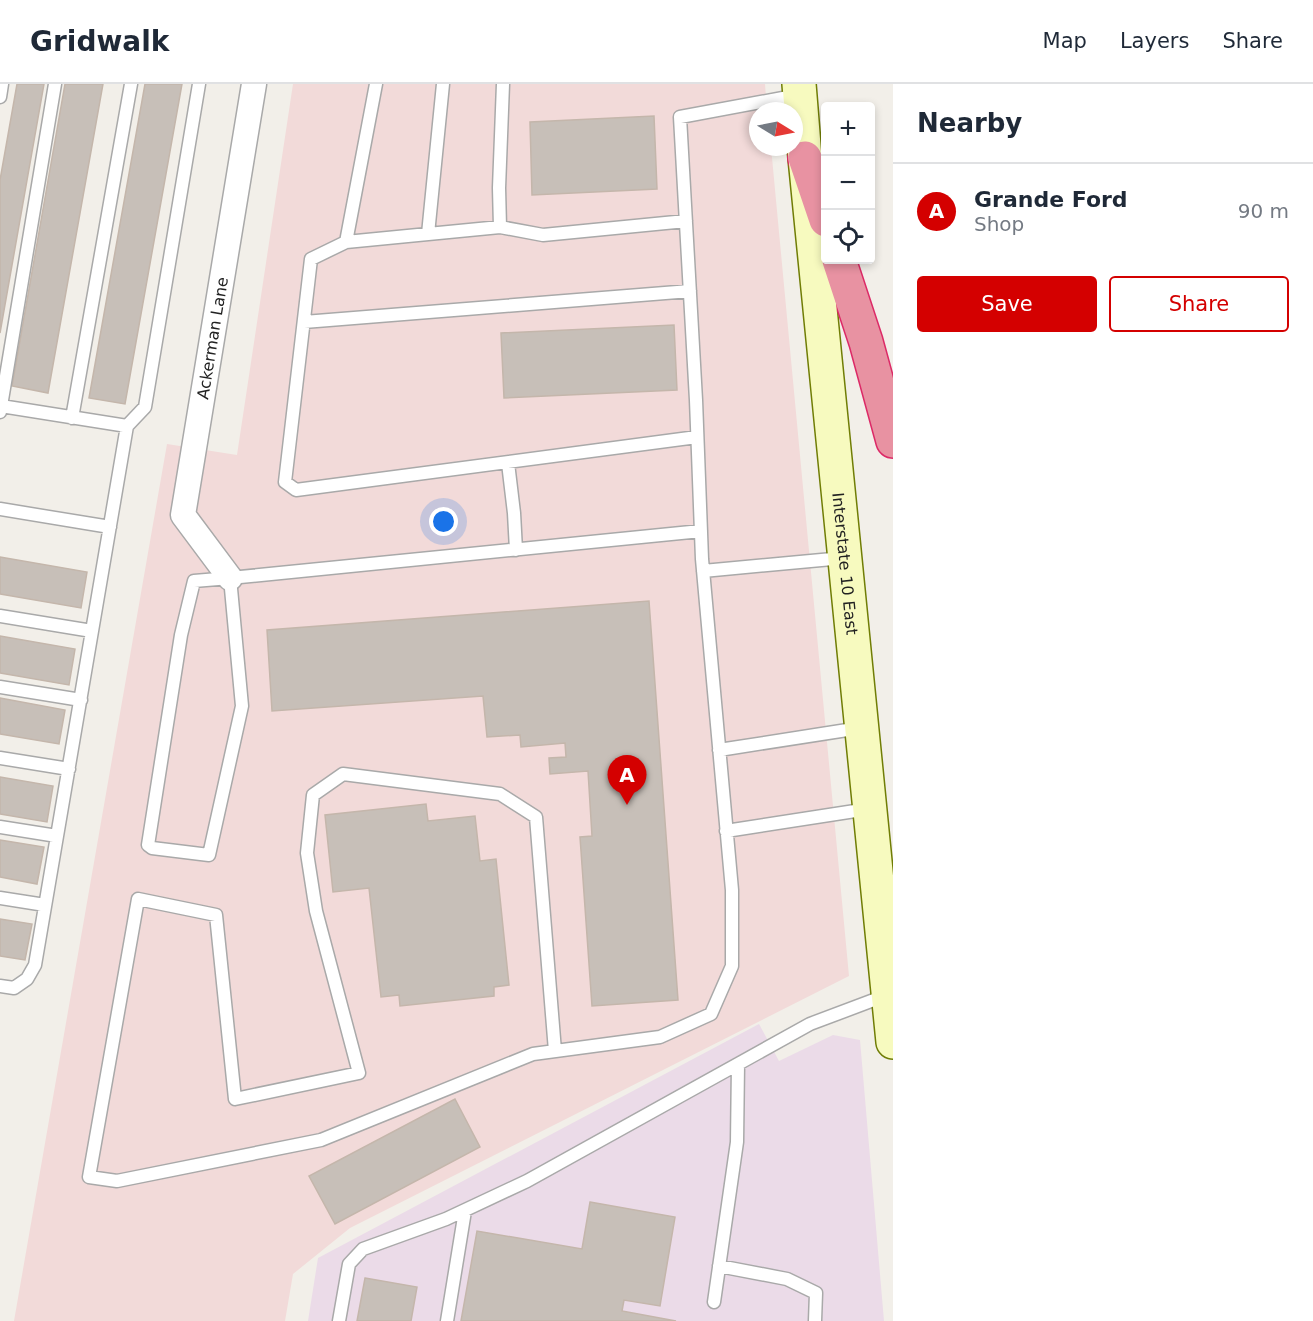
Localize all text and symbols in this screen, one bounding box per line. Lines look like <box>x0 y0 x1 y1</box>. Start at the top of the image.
text: Gridwalk <box>30 25 169 58</box>
text: Map <box>1043 29 1087 53</box>
text: Layers <box>1120 29 1189 53</box>
text: Share <box>1222 29 1283 53</box>
north arrow <box>749 102 803 156</box>
map controls <box>821 102 875 264</box>
button: + <box>821 102 875 156</box>
text: Nearby <box>917 108 1022 138</box>
button: − <box>821 156 875 210</box>
text: Grande Ford <box>974 187 1128 212</box>
text: A <box>929 199 944 223</box>
text: 90 m <box>1238 199 1289 223</box>
button: locate <box>821 210 875 264</box>
text: Shop <box>974 212 1024 236</box>
street label: Ackerman Lane <box>193 275 232 401</box>
button: Save <box>917 276 1097 332</box>
button: Share <box>1109 276 1289 332</box>
street label: Interstate 10 East <box>829 492 862 636</box>
your location <box>429 507 458 536</box>
pin: A <box>608 756 646 805</box>

